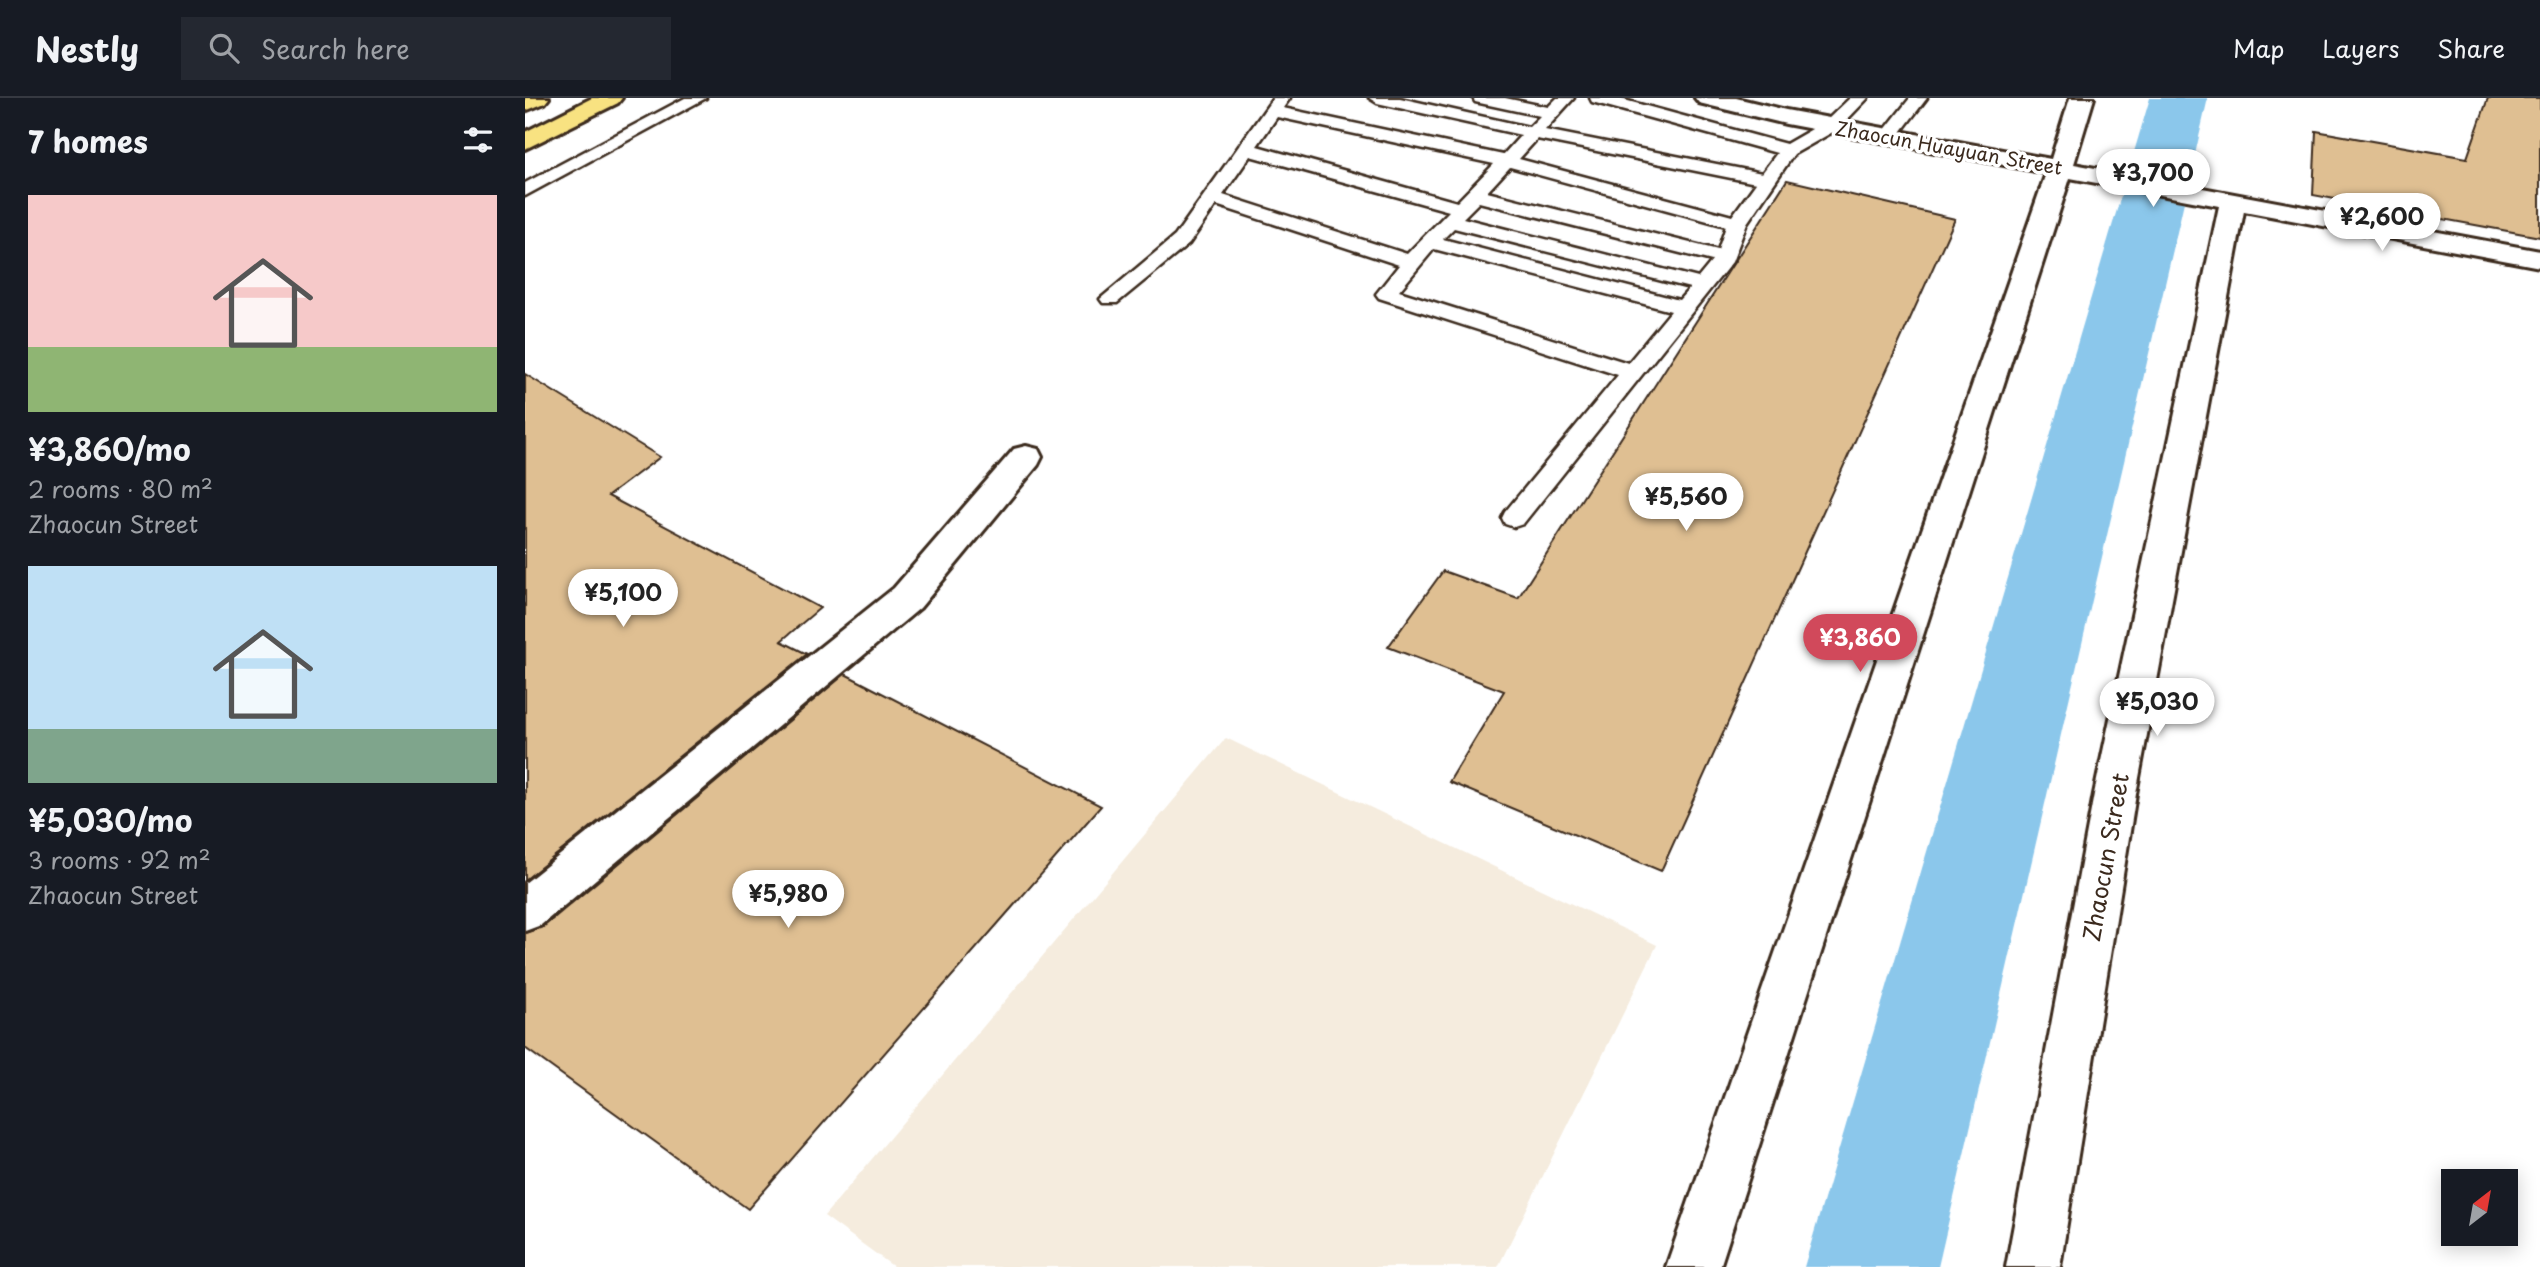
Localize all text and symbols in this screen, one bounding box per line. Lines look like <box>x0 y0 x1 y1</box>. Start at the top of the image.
search box <box>181 17 671 80</box>
text: Nestly <box>35 23 139 73</box>
icon: search <box>205 29 243 67</box>
text: Search here <box>261 29 410 68</box>
text: Map <box>2233 30 2284 66</box>
text: Layers <box>2322 30 2399 66</box>
text: Share <box>2437 30 2505 66</box>
street label: Zhaocun Huayuan Street <box>1833 113 2065 181</box>
text: 7 homes <box>28 118 148 163</box>
icon: filters <box>459 121 497 159</box>
pin: ¥3,700 <box>2096 150 2210 209</box>
text: ¥3,700 <box>2112 154 2194 189</box>
pin: ¥2,600 <box>2325 194 2439 253</box>
text: ¥2,600 <box>2340 198 2424 233</box>
icon: home <box>200 240 326 366</box>
text: ¥3,860/mo <box>28 426 191 471</box>
text: 2 rooms · 80 m² <box>28 471 213 506</box>
pin: ¥5,560 <box>1629 474 1743 533</box>
text: ¥5,560 <box>1644 478 1728 513</box>
text: Zhaocun Street <box>28 506 198 541</box>
pin: ¥5,100 <box>566 570 680 629</box>
text: ¥5,100 <box>584 574 662 609</box>
icon: home <box>200 611 326 737</box>
pin: ¥3,860 <box>1803 614 1917 674</box>
text: ¥3,860 <box>1819 619 1901 654</box>
pin: ¥5,030 <box>2100 678 2214 738</box>
text: ¥5,030 <box>2116 683 2198 718</box>
street label: Zhaocun Street <box>2073 770 2137 944</box>
text: ¥5,030/mo <box>28 797 192 842</box>
text: 3 rooms · 92 m² <box>28 842 211 877</box>
pin: ¥5,980 <box>731 870 845 930</box>
text: ¥5,980 <box>748 875 828 910</box>
text: Zhaocun Street <box>28 877 198 912</box>
north arrow <box>2441 1169 2518 1246</box>
map controls <box>2441 1169 2518 1246</box>

